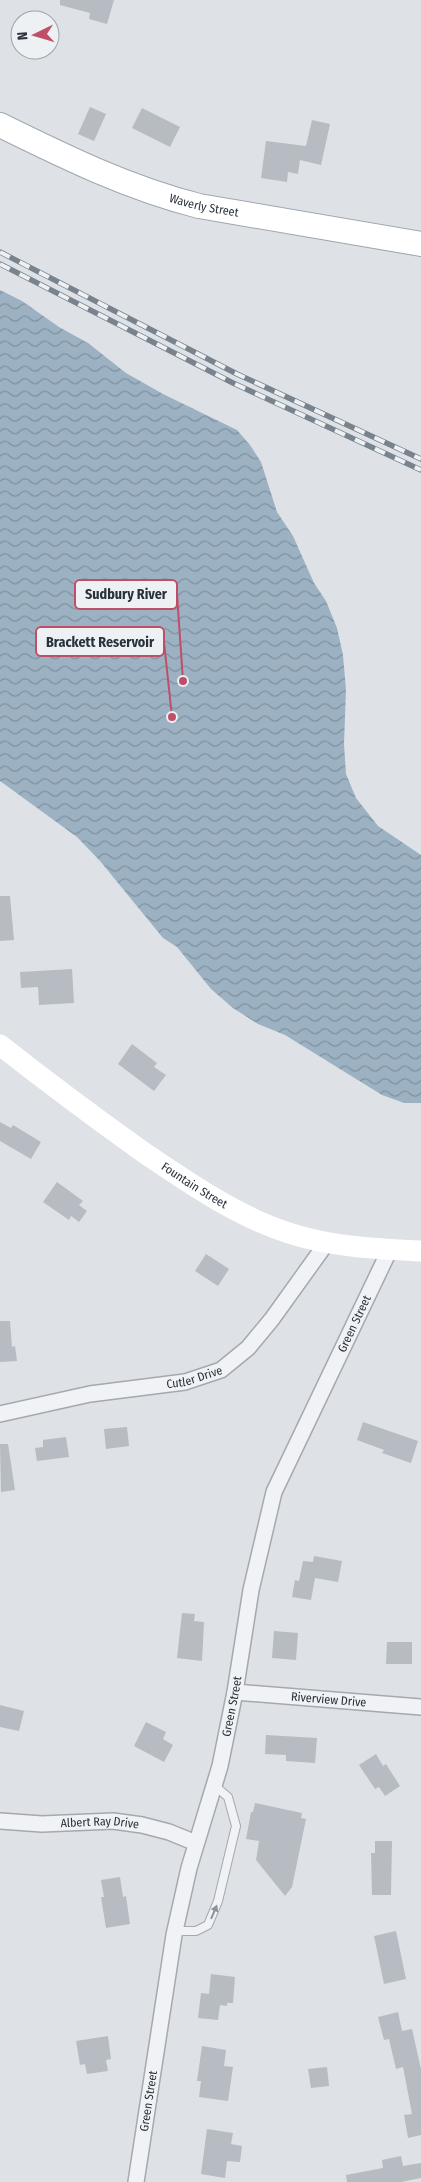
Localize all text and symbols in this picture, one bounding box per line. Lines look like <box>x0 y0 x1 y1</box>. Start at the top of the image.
north arrow <box>10 10 60 60</box>
text: N <box>14 31 31 41</box>
street label: Waverly Street <box>168 191 240 220</box>
callout: Sudbury River <box>75 580 177 609</box>
text: Sudbury River <box>85 586 168 603</box>
callout: Brackett Reservoir <box>36 627 164 656</box>
text: Brackett Reservoir <box>46 634 155 651</box>
street label: Fountain Street <box>159 1159 230 1211</box>
street label: Green Street <box>335 1293 374 1354</box>
street label: Cutler Drive <box>166 1363 224 1391</box>
street label: Green Street <box>219 1675 244 1738</box>
street label: Riverview Drive <box>291 1690 367 1710</box>
street label: Albert Ray Drive <box>60 1814 140 1832</box>
one-way arrow <box>210 1904 218 1919</box>
street label: Green Street <box>137 2070 160 2132</box>

